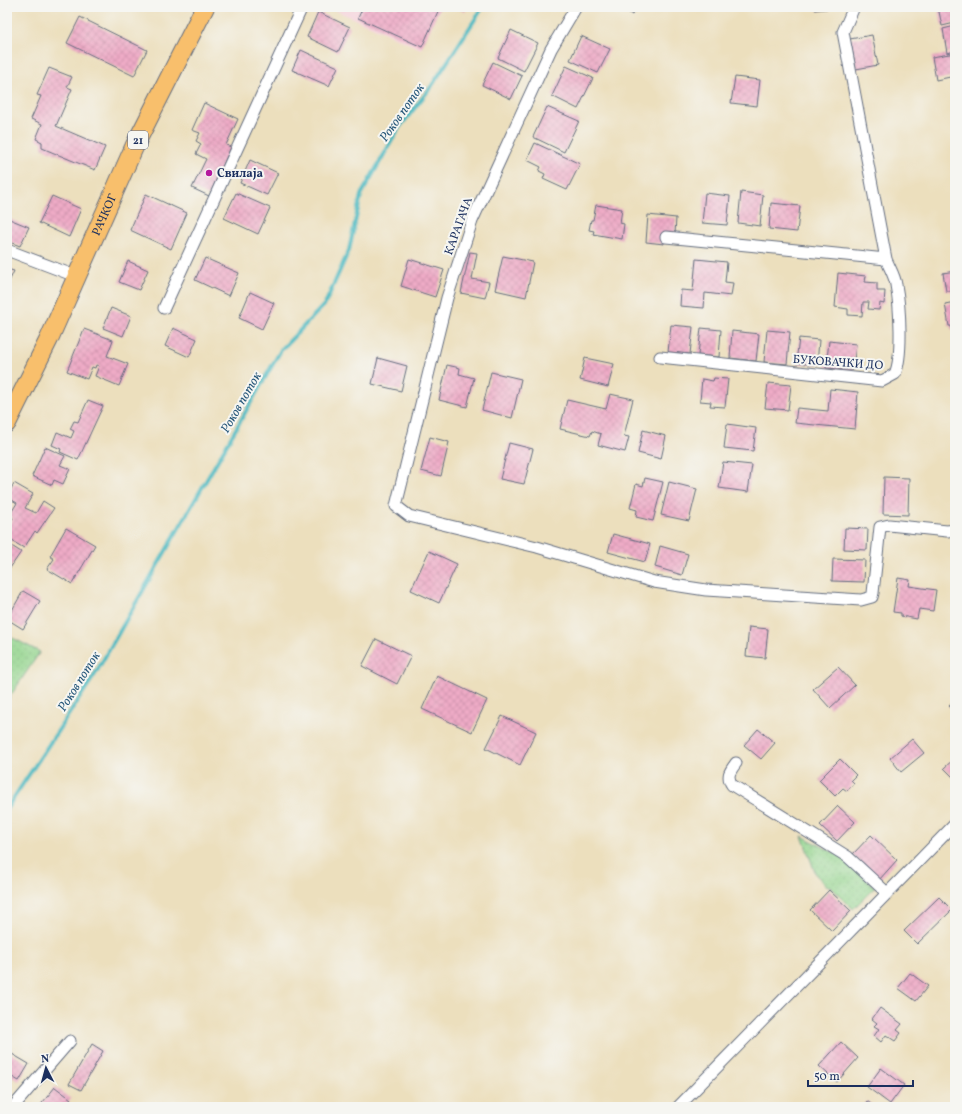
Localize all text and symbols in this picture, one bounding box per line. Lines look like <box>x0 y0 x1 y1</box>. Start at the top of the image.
water label: Роков поток <box>376 80 430 146</box>
road number: 21 <box>128 131 148 149</box>
place label: Свилаја <box>217 166 264 182</box>
marker: Свилаја <box>204 168 214 178</box>
street label: РАЧКОГ <box>89 191 122 239</box>
street label: КАРАГАЧА <box>441 195 477 258</box>
street label: БУКОВАЧКИ ДО <box>792 352 884 374</box>
water label: Роков поток <box>217 369 267 437</box>
water label: Роков поток <box>54 648 106 715</box>
north arrow <box>26 1048 66 1088</box>
text: N <box>40 1052 50 1067</box>
scale bar <box>808 1062 913 1088</box>
text: 50 m <box>814 1069 840 1085</box>

